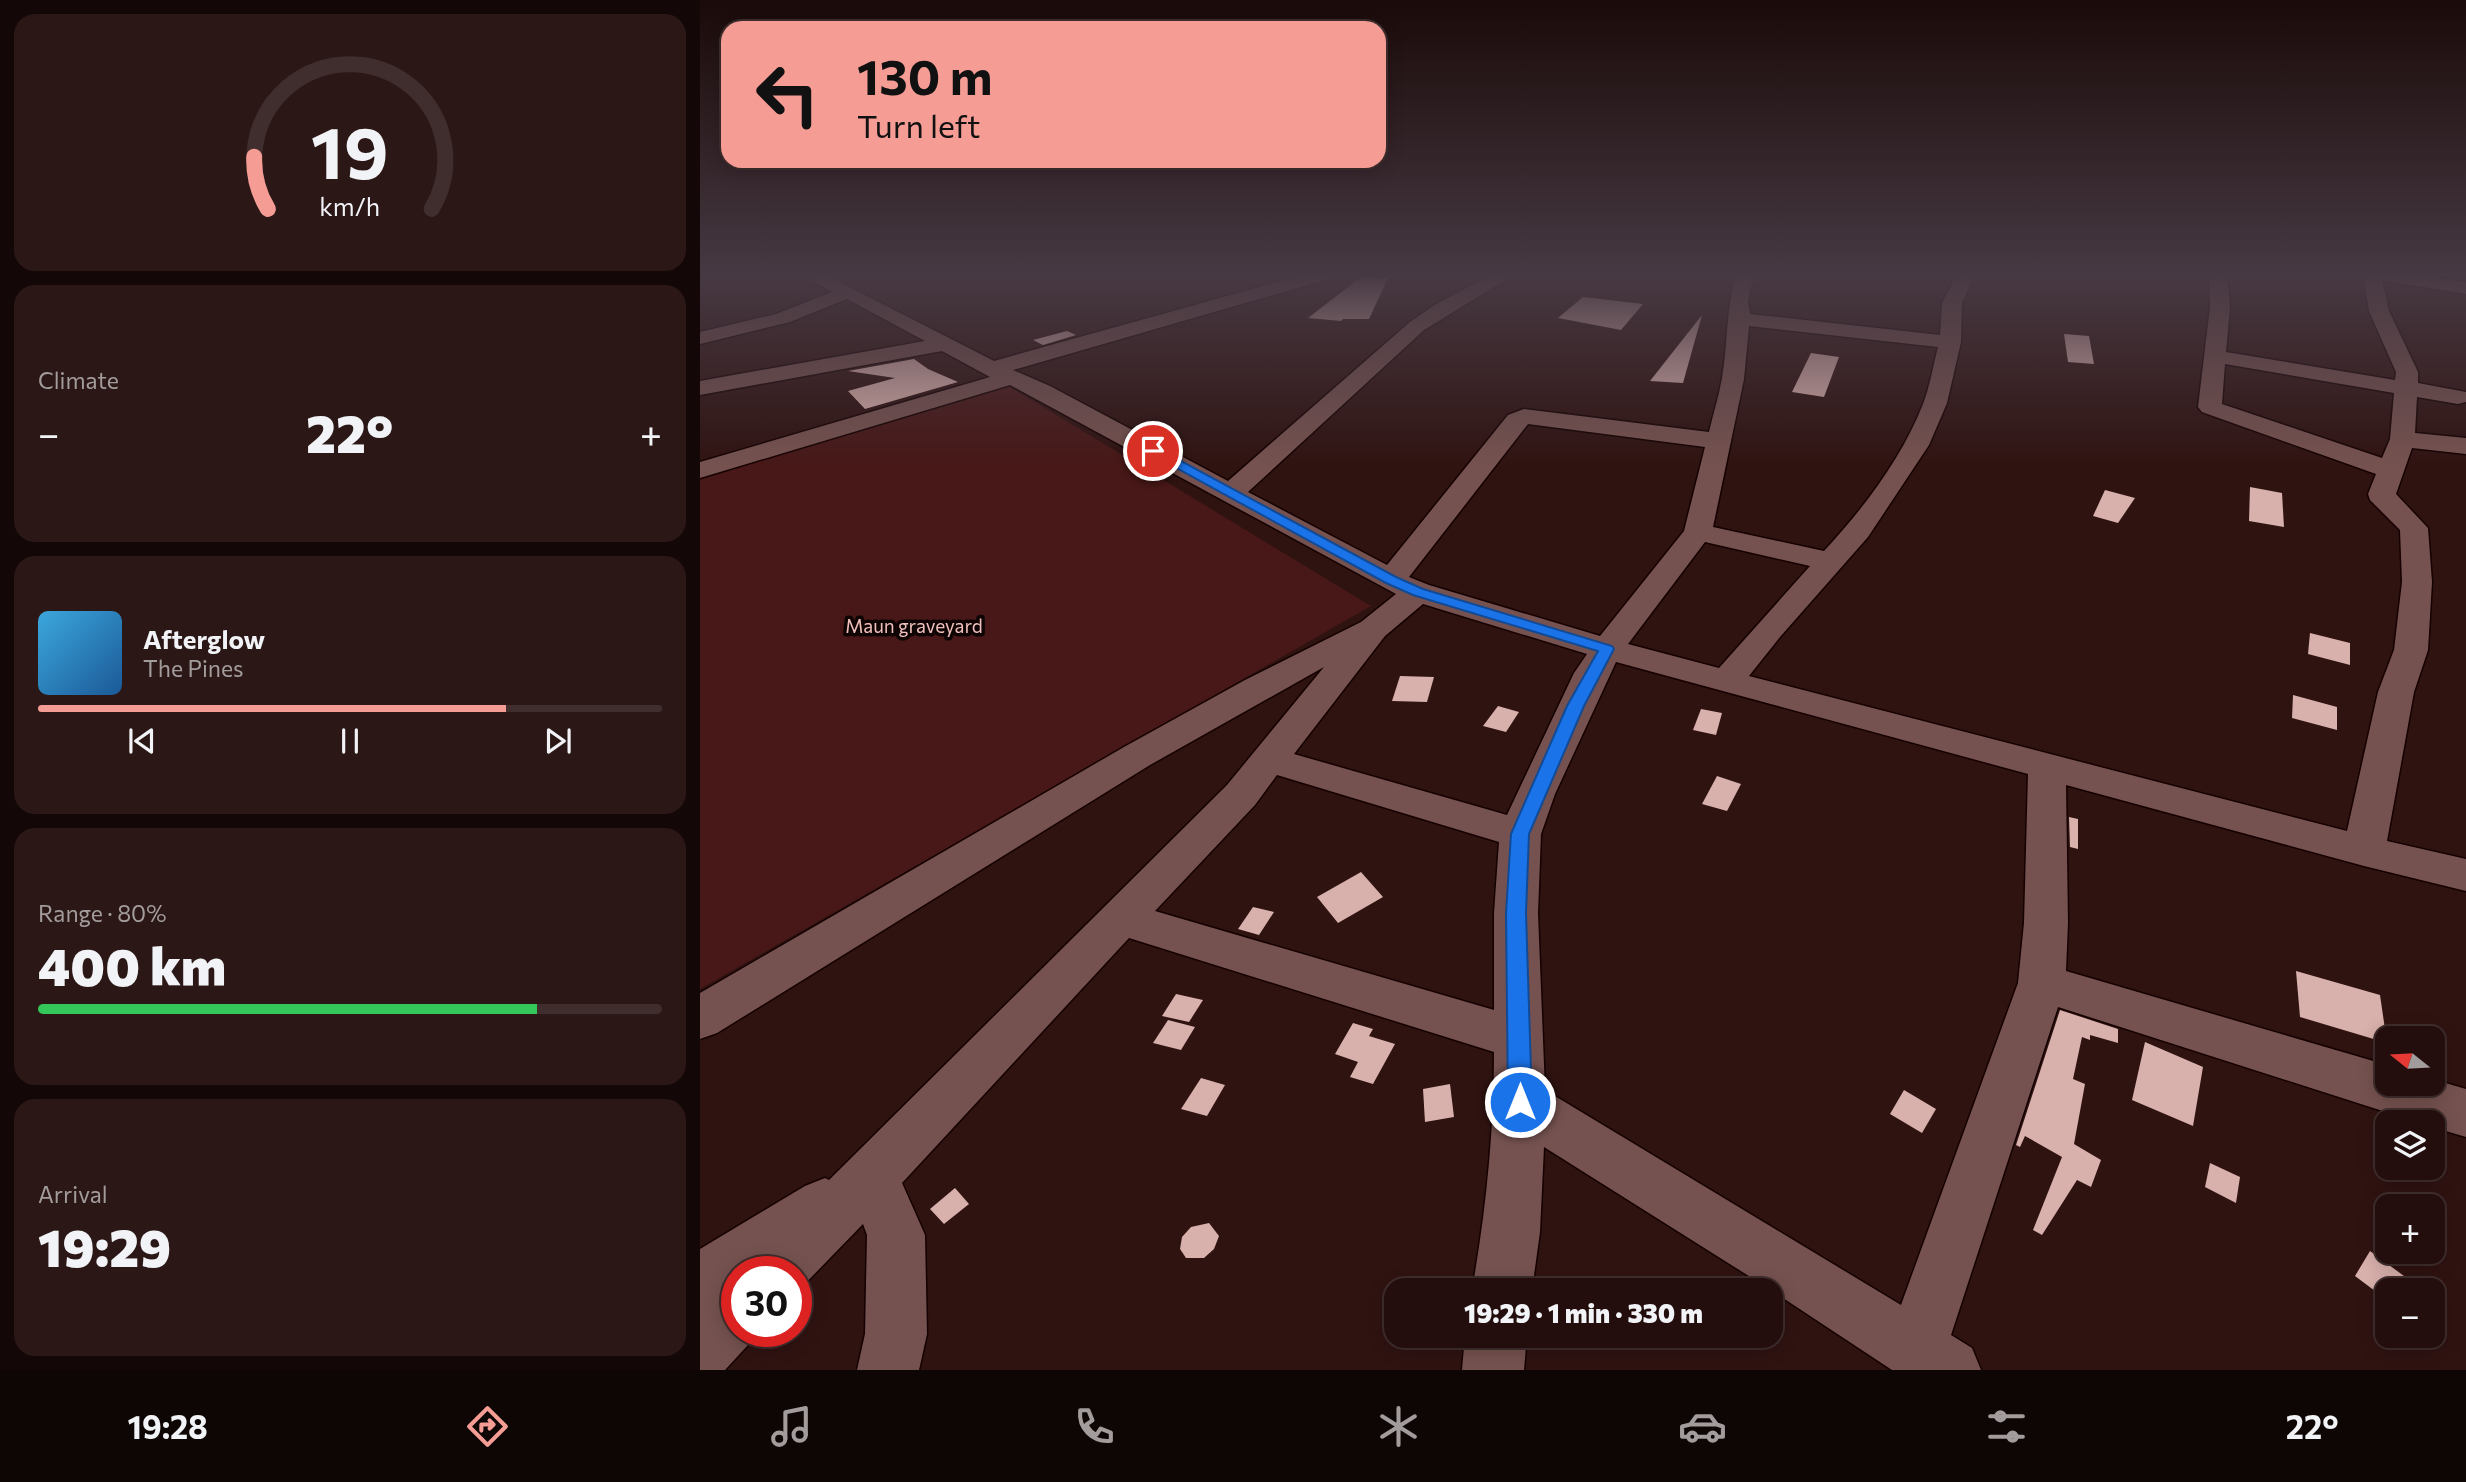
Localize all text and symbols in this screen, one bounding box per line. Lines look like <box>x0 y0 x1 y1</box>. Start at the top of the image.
text: 130 m <box>857 45 992 105</box>
icon: left <box>742 49 833 140</box>
text: 19 <box>311 105 389 194</box>
text: Turn left <box>857 105 981 145</box>
text: km/h <box>320 190 380 220</box>
text: Climate <box>38 366 119 394</box>
text: 22° <box>306 400 393 464</box>
text: − <box>38 409 60 456</box>
text: + <box>640 409 662 456</box>
pin <box>1123 421 1183 481</box>
icon: arrive <box>1134 432 1172 470</box>
park label: Maun graveyard <box>845 614 983 637</box>
text: Afterglow <box>143 623 265 654</box>
text: The Pines <box>143 654 244 682</box>
icon: previous <box>123 722 161 760</box>
icon: pause <box>331 722 369 760</box>
icon: next <box>539 722 577 760</box>
text: Range · 80% <box>38 899 166 927</box>
text: 400 km <box>38 933 226 997</box>
north arrow <box>2375 1026 2445 1096</box>
map controls <box>2375 1026 2445 1348</box>
position arrow <box>1483 1065 1557 1139</box>
button: layers <box>2375 1110 2445 1180</box>
text: Arrival <box>38 1180 108 1208</box>
button: + <box>2375 1194 2445 1264</box>
text: 19:29 <box>38 1214 171 1278</box>
speed limit sign: 30 <box>721 1256 812 1347</box>
button: − <box>2375 1278 2445 1348</box>
text: 19:29 · 1 min · 330 m <box>1464 1297 1703 1328</box>
icon: directions <box>463 1402 512 1451</box>
icon: music <box>767 1402 816 1451</box>
icon: phone <box>1070 1402 1119 1451</box>
icon: climate <box>1374 1402 1423 1451</box>
icon: car <box>1678 1402 1727 1451</box>
icon: filters <box>1982 1402 2031 1451</box>
text: 19:28 <box>127 1406 208 1446</box>
text: 22° <box>2286 1406 2339 1446</box>

